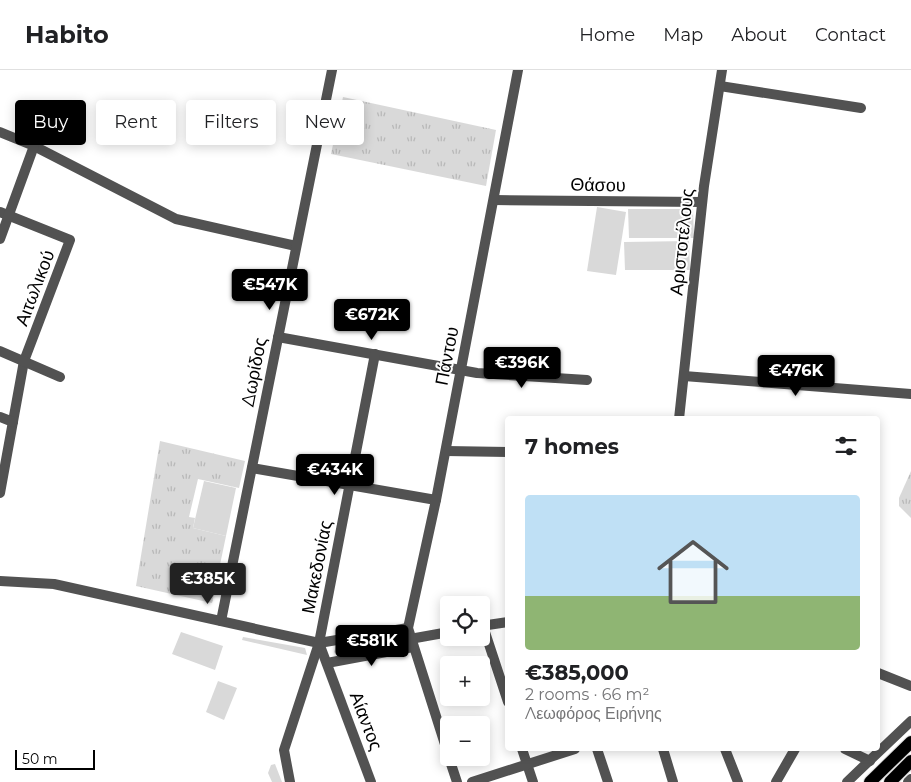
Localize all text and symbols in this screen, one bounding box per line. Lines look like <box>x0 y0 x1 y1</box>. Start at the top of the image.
text: Habito <box>25 20 109 49</box>
text: Home <box>579 24 635 46</box>
text: Map <box>663 24 703 46</box>
text: About <box>731 24 787 46</box>
text: Contact <box>815 24 886 46</box>
chip: Buy <box>15 100 86 145</box>
chip: Rent <box>96 100 176 145</box>
chip: Filters <box>186 100 276 145</box>
chip: New <box>286 100 364 145</box>
street label: Θάσου <box>570 174 626 196</box>
street label: Αριστοτέλους <box>665 187 699 297</box>
street label: Αιτωλικού <box>11 247 59 329</box>
pin: €547K <box>235 268 305 311</box>
text: €547K <box>243 275 297 294</box>
pin: €672K <box>337 298 407 341</box>
text: €672K <box>345 305 399 324</box>
street label: Πάντου <box>431 325 463 387</box>
street label: Δωρίδος <box>237 335 272 408</box>
pin: €396K <box>487 346 557 389</box>
text: €396K <box>495 353 549 372</box>
pin: €476K <box>761 354 831 397</box>
text: €476K <box>769 361 823 380</box>
icon: filters <box>832 432 860 460</box>
text: 7 homes <box>525 434 619 459</box>
pin: €434K <box>300 454 370 496</box>
text: €434K <box>307 460 363 479</box>
street label: Μακεδονίας <box>297 518 337 616</box>
icon: home <box>648 527 738 617</box>
pin: €385K <box>173 562 243 605</box>
text: €385K <box>181 569 235 588</box>
map controls <box>440 596 490 766</box>
button: locate <box>440 596 490 646</box>
pin: €581K <box>337 624 407 667</box>
text: €581K <box>346 631 398 650</box>
button: + <box>440 656 490 706</box>
text: €385,000 <box>525 660 629 685</box>
text: 2 rooms · 66 m² <box>525 685 649 704</box>
street label: Αίαντος <box>345 689 387 754</box>
text: Λεωφόρος Ειρήνης <box>525 704 662 723</box>
button: − <box>440 716 490 766</box>
scale bar <box>15 747 95 770</box>
text: 50 m <box>22 750 58 768</box>

